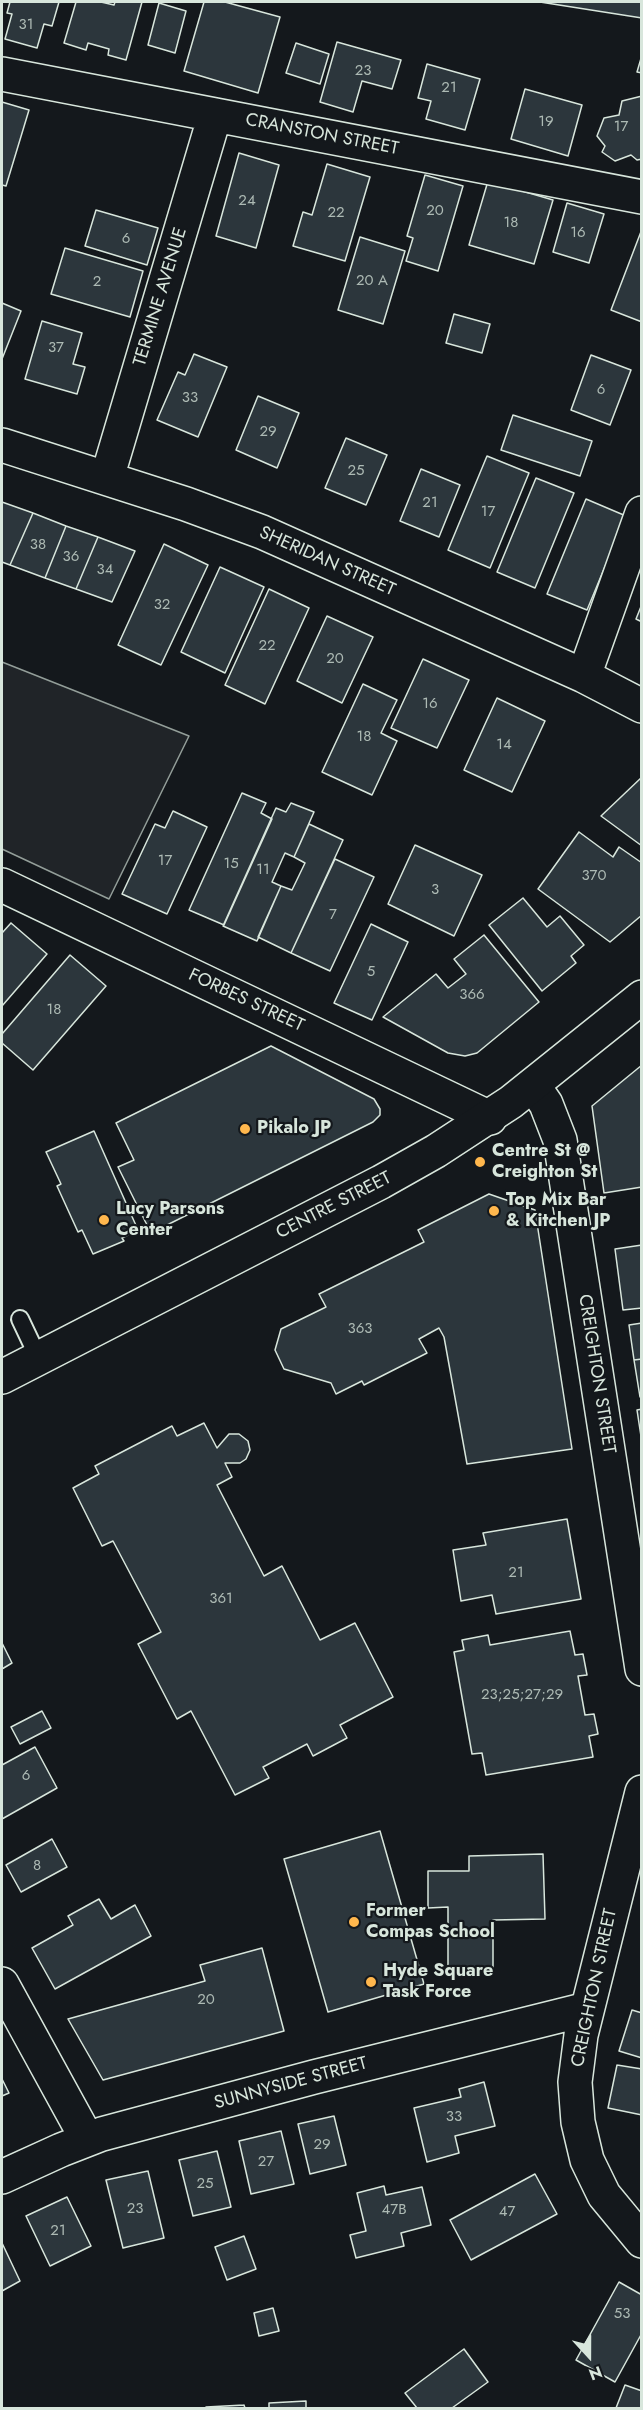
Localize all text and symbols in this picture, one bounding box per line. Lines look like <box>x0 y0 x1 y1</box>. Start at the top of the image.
house number: 31 <box>19 16 33 34</box>
house number: 23 <box>355 62 371 80</box>
house number: 21 <box>441 79 457 97</box>
street label: CRANSTON STREET <box>244 110 400 160</box>
house number: 19 <box>538 113 554 131</box>
house number: 17 <box>614 118 628 136</box>
house number: 24 <box>238 192 256 210</box>
house number: 20 <box>426 202 444 220</box>
house number: 22 <box>327 204 345 222</box>
house number: 18 <box>504 214 518 232</box>
house number: 16 <box>570 224 586 242</box>
street label: TERMINE AVENUE <box>130 225 192 369</box>
house number: 6 <box>122 230 130 248</box>
house number: 20 A <box>356 272 388 290</box>
house number: 2 <box>93 273 101 291</box>
house number: 37 <box>48 339 64 357</box>
house number: 6 <box>597 381 605 399</box>
house number: 33 <box>182 389 198 407</box>
house number: 29 <box>259 423 277 441</box>
house number: 25 <box>348 462 364 480</box>
house number: 21 <box>422 494 438 512</box>
house number: 17 <box>481 503 495 521</box>
street label: SHERIDAN STREET <box>256 522 398 602</box>
house number: 38 <box>30 536 46 554</box>
house number: 36 <box>63 548 79 566</box>
house number: 34 <box>97 561 113 579</box>
house number: 32 <box>154 596 170 614</box>
house number: 22 <box>258 637 276 655</box>
house number: 20 <box>326 650 344 668</box>
house number: 16 <box>422 695 438 713</box>
house number: 18 <box>357 728 371 746</box>
house number: 14 <box>496 736 512 754</box>
house number: 17 <box>158 852 172 870</box>
house number: 15 <box>223 855 239 873</box>
house number: 11 <box>256 861 270 879</box>
house number: 370 <box>582 867 606 885</box>
house number: 3 <box>431 881 439 899</box>
house number: 7 <box>329 906 337 924</box>
house number: 5 <box>367 963 375 981</box>
street label: FORBES STREET <box>185 965 307 1037</box>
house number: 366 <box>459 986 485 1004</box>
house number: 18 <box>47 1001 61 1019</box>
place label: Pikalo JP <box>257 1118 331 1140</box>
marker: Pikalo JP <box>238 1122 252 1136</box>
place label: Centre St @ Creighton St <box>492 1141 597 1184</box>
marker: Centre St @ Creighton St <box>473 1155 487 1169</box>
street label: CENTRE STREET <box>273 1168 395 1244</box>
place label: Top Mix Bar & Kitchen JP <box>506 1190 611 1232</box>
place label: Lucy Parsons Center <box>116 1199 224 1242</box>
marker: Top Mix Bar & Kitchen JP <box>487 1204 501 1218</box>
marker: Lucy Parsons Center <box>97 1213 111 1227</box>
street label: CREIGHTON STREET <box>573 1293 619 1455</box>
house number: 363 <box>347 1320 373 1338</box>
house number: 21 <box>508 1564 524 1582</box>
house number: 361 <box>209 1590 233 1608</box>
house number: 23;25;27;29 <box>481 1686 563 1704</box>
house number: 6 <box>22 1767 30 1785</box>
house number: 8 <box>33 1857 41 1875</box>
place label: Former Compas School <box>366 1901 495 1944</box>
street label: CREIGHTON STREET <box>568 1907 622 2069</box>
marker: Former Compas School <box>347 1915 361 1929</box>
place label: Hyde Square Task Force <box>383 1961 493 2004</box>
marker: Hyde Square Task Force <box>364 1975 378 1989</box>
house number: 20 <box>197 1991 215 2009</box>
street label: SUNNYSIDE STREET <box>212 2053 370 2115</box>
house number: 33 <box>446 2108 462 2126</box>
house number: 29 <box>313 2136 331 2154</box>
house number: 27 <box>258 2153 274 2171</box>
house number: 25 <box>197 2175 213 2193</box>
house number: 23 <box>127 2200 143 2218</box>
house number: 47B <box>382 2201 406 2219</box>
house number: 47 <box>499 2203 515 2221</box>
house number: 21 <box>50 2222 66 2240</box>
house number: 53 <box>614 2305 630 2323</box>
north arrow <box>559 2326 619 2386</box>
text: N <box>586 2360 606 2386</box>

